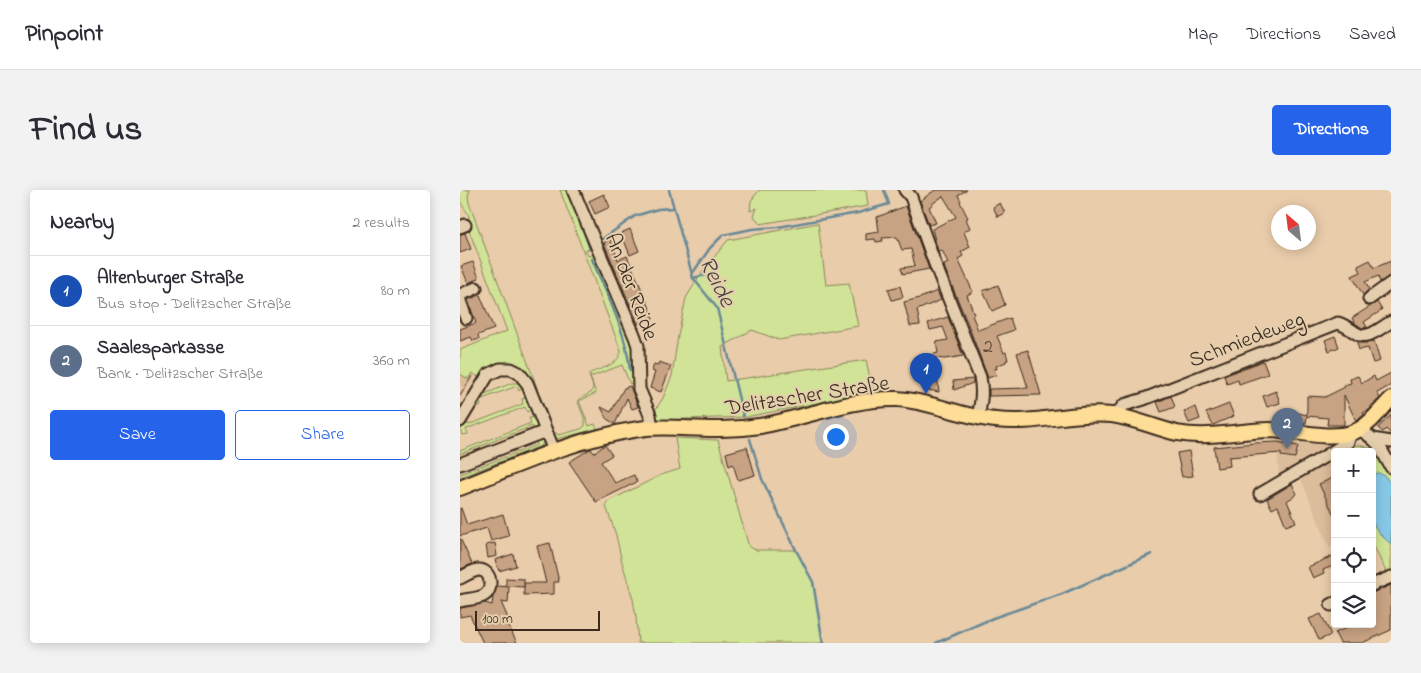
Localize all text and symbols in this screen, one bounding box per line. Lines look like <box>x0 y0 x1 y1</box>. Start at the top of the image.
text: Pinpoint <box>25 17 103 52</box>
text: Map <box>1188 22 1218 48</box>
text: Directions <box>1246 22 1321 48</box>
text: Saved <box>1349 22 1396 48</box>
text: Find us <box>30 105 142 156</box>
button: Directions <box>1272 105 1391 155</box>
north arrow <box>1271 205 1316 250</box>
text: Nearby <box>50 208 114 238</box>
text: 2 results <box>352 211 410 235</box>
street label: An der Reide <box>595 229 665 346</box>
water label: Reide <box>688 251 744 315</box>
text: Altenburger Straße <box>97 265 244 292</box>
text: 1 <box>63 279 69 303</box>
text: 80 m <box>381 279 410 303</box>
text: Bus stop · Delitzscher Straße <box>97 292 291 316</box>
street label: Schmiedeweg <box>1185 304 1310 378</box>
house number: 2 <box>983 333 993 362</box>
text: Saalesparkasse <box>97 335 224 362</box>
text: 2 <box>62 349 70 373</box>
text: 360 m <box>373 349 410 373</box>
pin: 1 <box>910 353 942 394</box>
text: Bank · Delitzscher Straße <box>97 362 263 386</box>
street label: Delitzscher Straße <box>722 368 892 426</box>
pin: 2 <box>1271 408 1303 449</box>
button: Save <box>50 410 225 460</box>
button: Share <box>235 410 410 460</box>
your location <box>823 424 849 450</box>
map controls <box>1331 448 1376 628</box>
button: + <box>1331 448 1376 493</box>
button: − <box>1331 493 1376 538</box>
button: locate <box>1331 538 1376 583</box>
button: layers <box>1331 583 1376 628</box>
scale bar <box>475 608 600 631</box>
text: 100 m <box>482 609 513 630</box>

